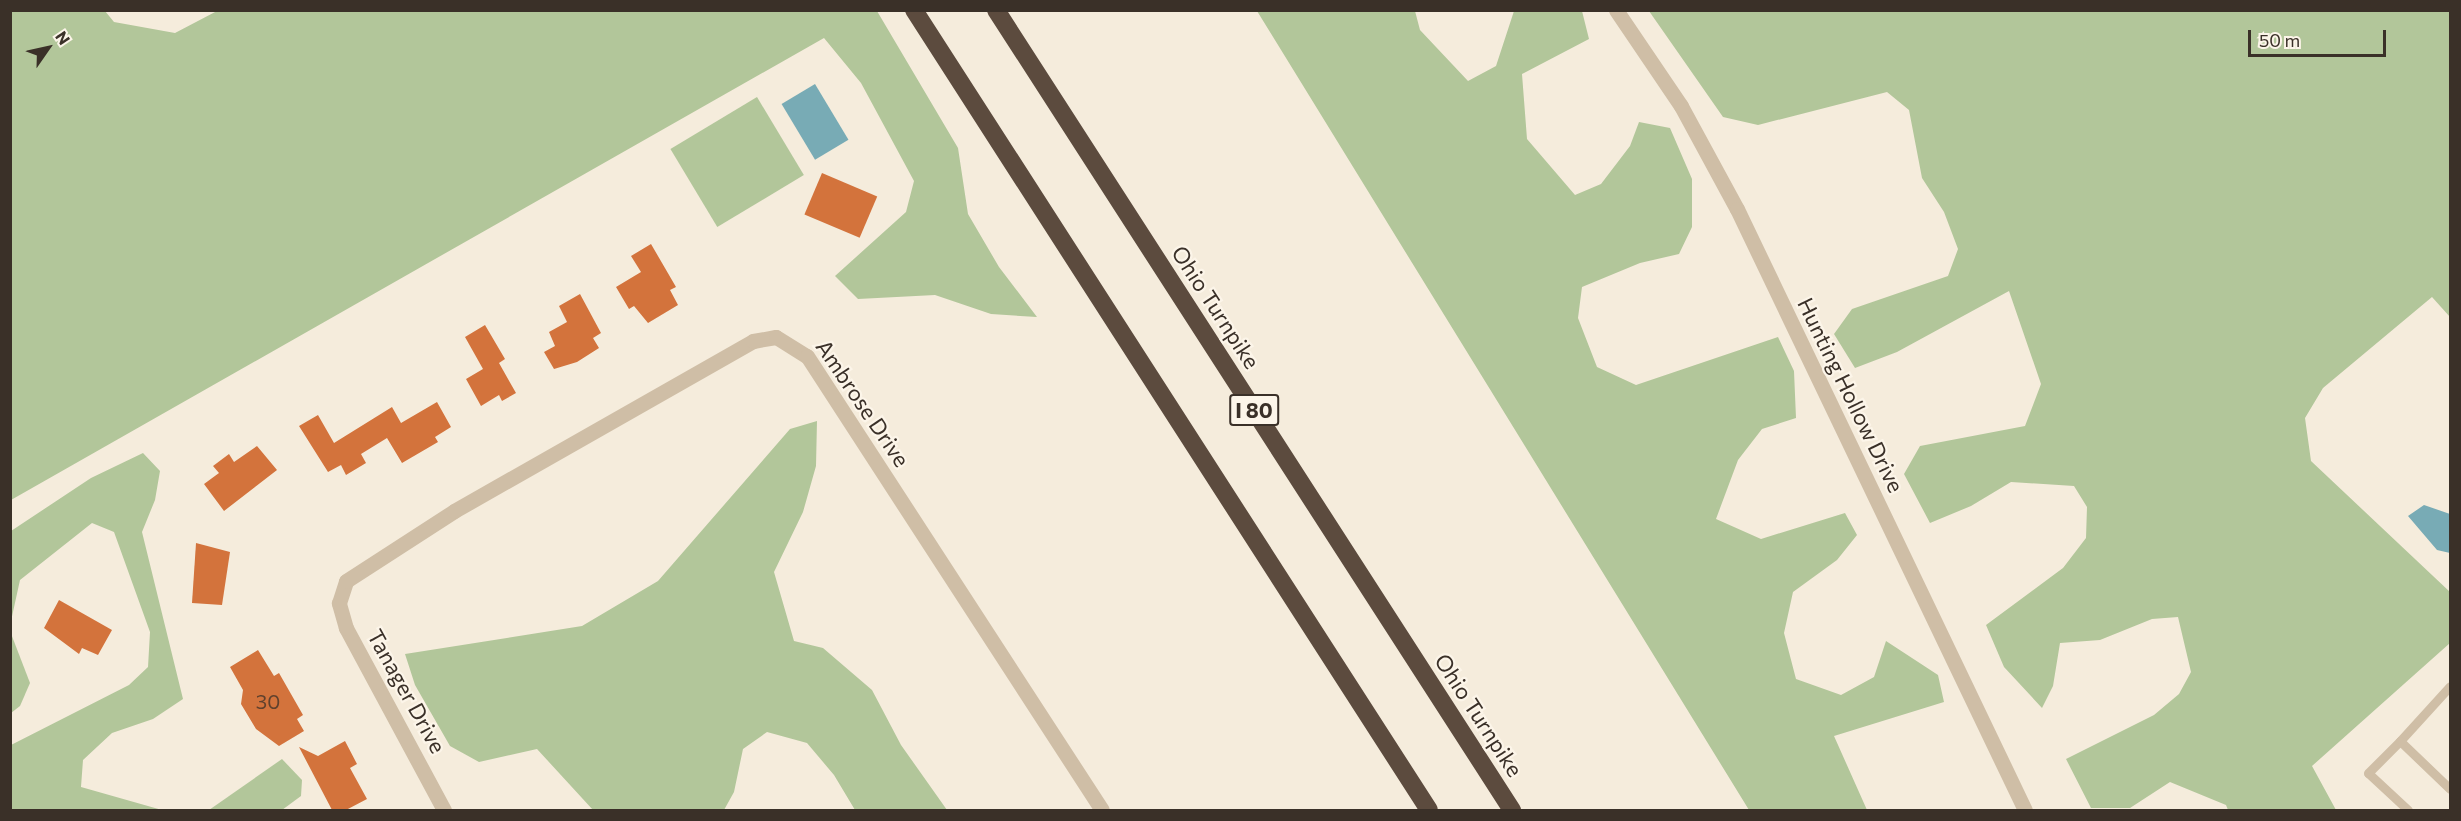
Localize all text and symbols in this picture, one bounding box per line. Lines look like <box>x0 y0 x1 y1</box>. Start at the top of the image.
north arrow <box>18 18 78 78</box>
scale bar <box>2251 18 2389 56</box>
text: N <box>52 27 75 48</box>
text: 50 m <box>2259 29 2300 51</box>
street label: Ohio Turnpike <box>1166 241 1266 373</box>
street label: Hunting Hollow Drive <box>1792 293 1910 497</box>
street label: Ambrose Drive <box>811 334 915 472</box>
road number: I 80 <box>1228 392 1280 428</box>
street label: Tanager Drive <box>362 625 452 757</box>
street label: Ohio Turnpike <box>1429 649 1529 781</box>
house number: 30 <box>256 689 280 713</box>

